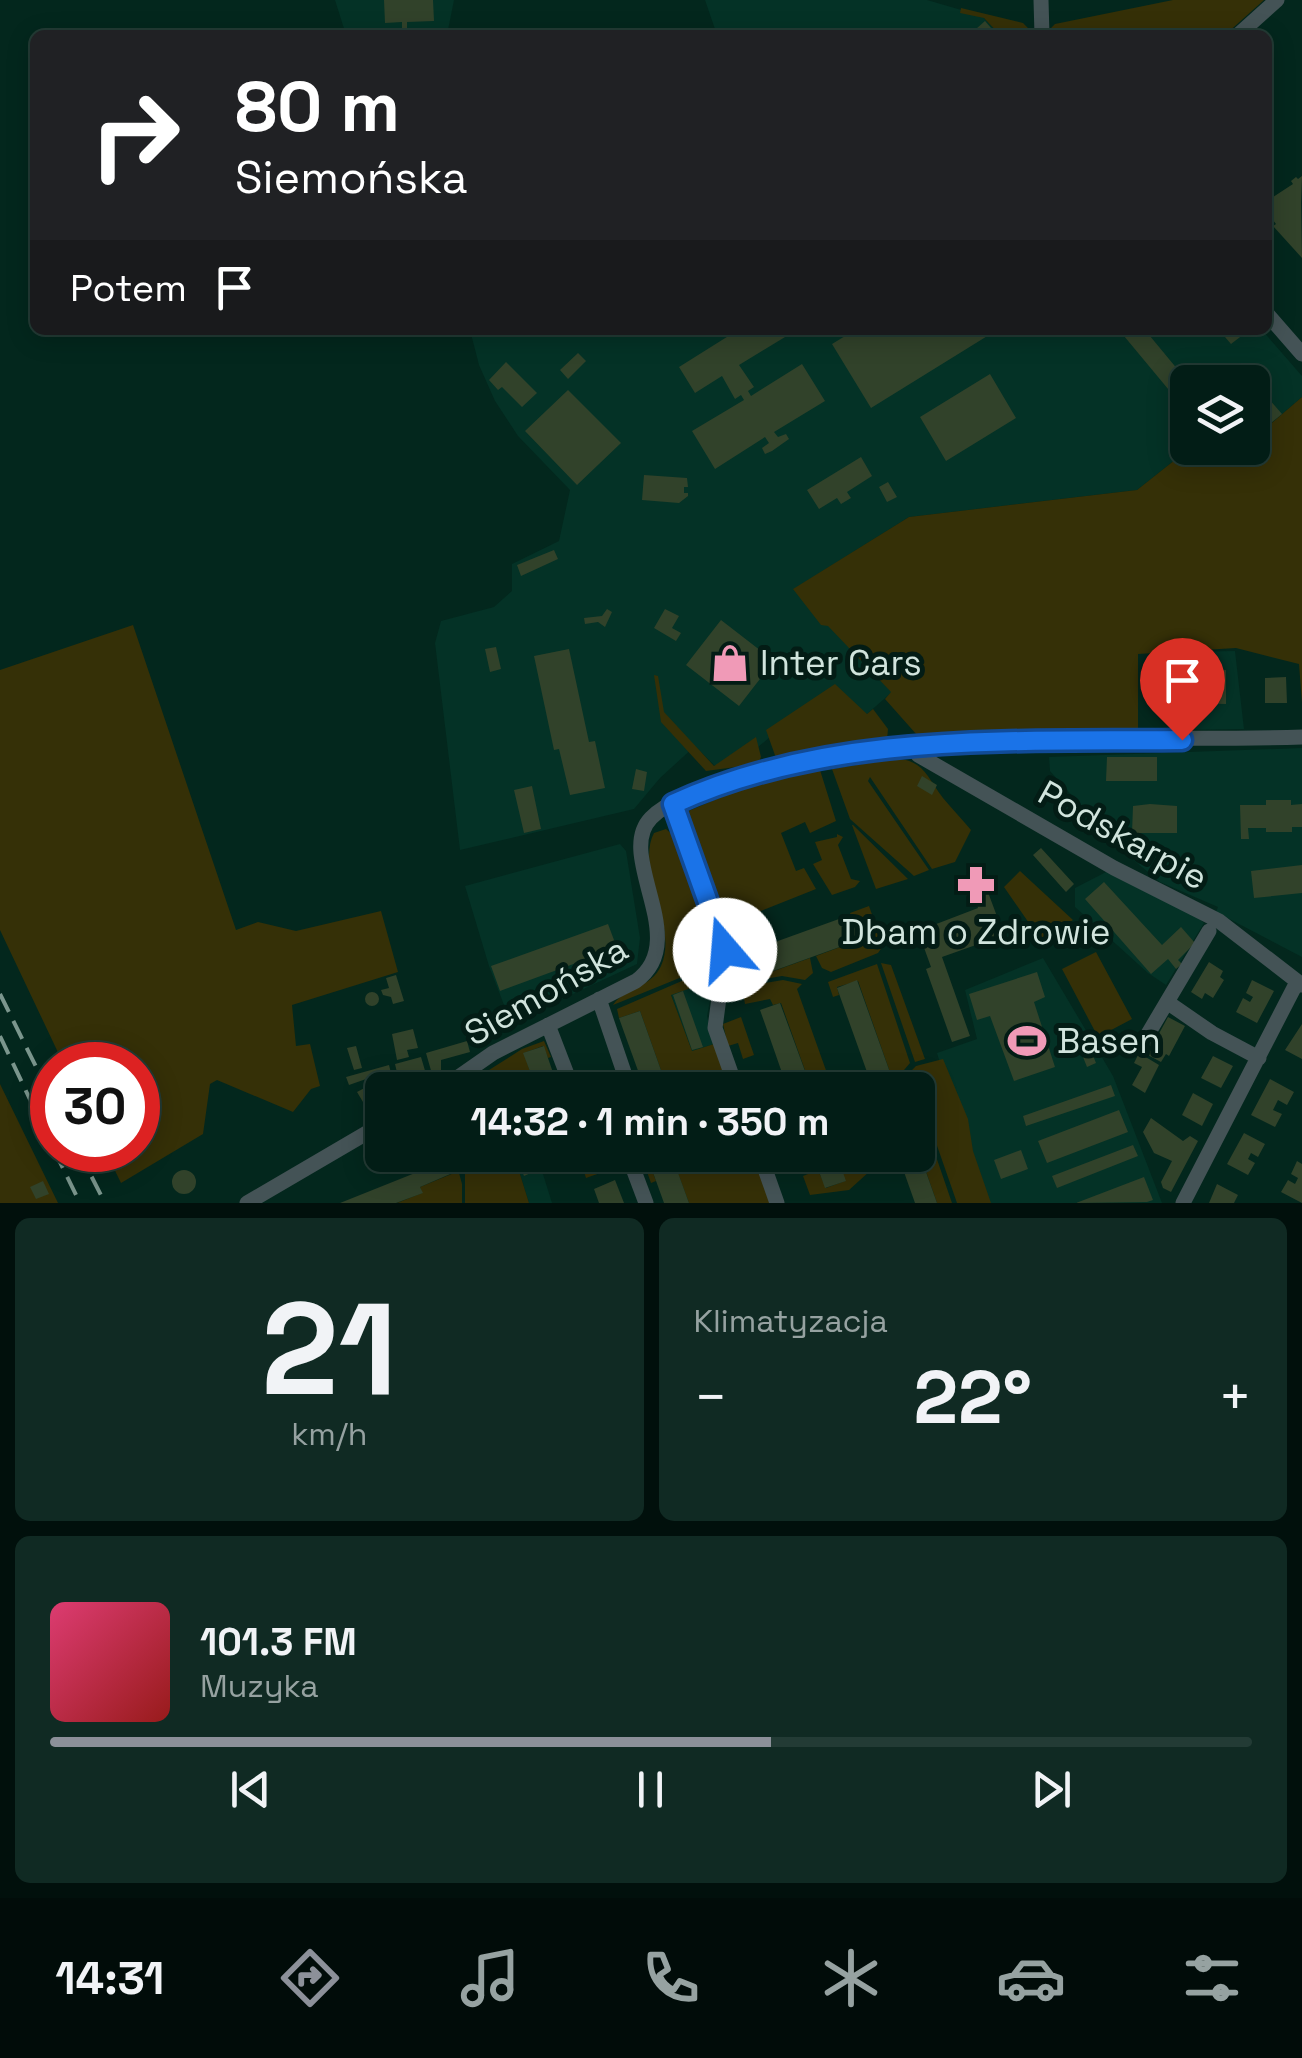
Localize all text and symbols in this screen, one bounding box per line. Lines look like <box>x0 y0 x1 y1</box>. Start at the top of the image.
text: 80 m <box>235 62 400 151</box>
icon: right <box>70 70 200 200</box>
text: Siemońska <box>235 149 468 206</box>
icon: arrive <box>207 260 262 315</box>
text: Potem <box>70 264 187 312</box>
map controls <box>1170 365 1270 465</box>
button: layers <box>1170 365 1270 465</box>
pin <box>1140 638 1225 741</box>
place label: Inter Cars <box>760 641 922 685</box>
shop icon: Inter Cars <box>709 642 751 684</box>
icon: arrive <box>1155 653 1210 708</box>
street label: Podskarpie <box>1031 771 1215 899</box>
pharmacy icon: Dbam o Zdrowie <box>955 864 997 906</box>
position arrow <box>673 898 777 1002</box>
place label: Dbam o Zdrowie <box>842 910 1110 954</box>
street label: Siemońska <box>457 927 635 1055</box>
place label: Basen <box>1057 1019 1161 1063</box>
sports icon: Basen <box>1006 1020 1048 1062</box>
speed limit sign: 30 <box>30 1042 160 1172</box>
text: 14:32 · 1 min · 350 m <box>471 1098 829 1146</box>
text: 21 <box>261 1266 397 1432</box>
text: Klimatyzacja <box>694 1301 888 1341</box>
text: 22° <box>913 1349 1032 1445</box>
text: − <box>694 1362 728 1432</box>
text: + <box>1218 1362 1252 1432</box>
text: km/h <box>291 1414 367 1454</box>
text: 101.3 FM <box>200 1618 357 1666</box>
text: Muzyka <box>200 1666 319 1706</box>
icon: previous <box>223 1762 278 1817</box>
icon: pause <box>623 1762 678 1817</box>
icon: next <box>1024 1762 1079 1817</box>
icon: directions <box>275 1943 345 2013</box>
icon: music <box>455 1943 525 2013</box>
icon: phone <box>636 1943 706 2013</box>
icon: climate <box>816 1943 886 2013</box>
icon: car <box>996 1943 1066 2013</box>
icon: filters <box>1177 1943 1247 2013</box>
text: 14:31 <box>55 1950 164 2007</box>

